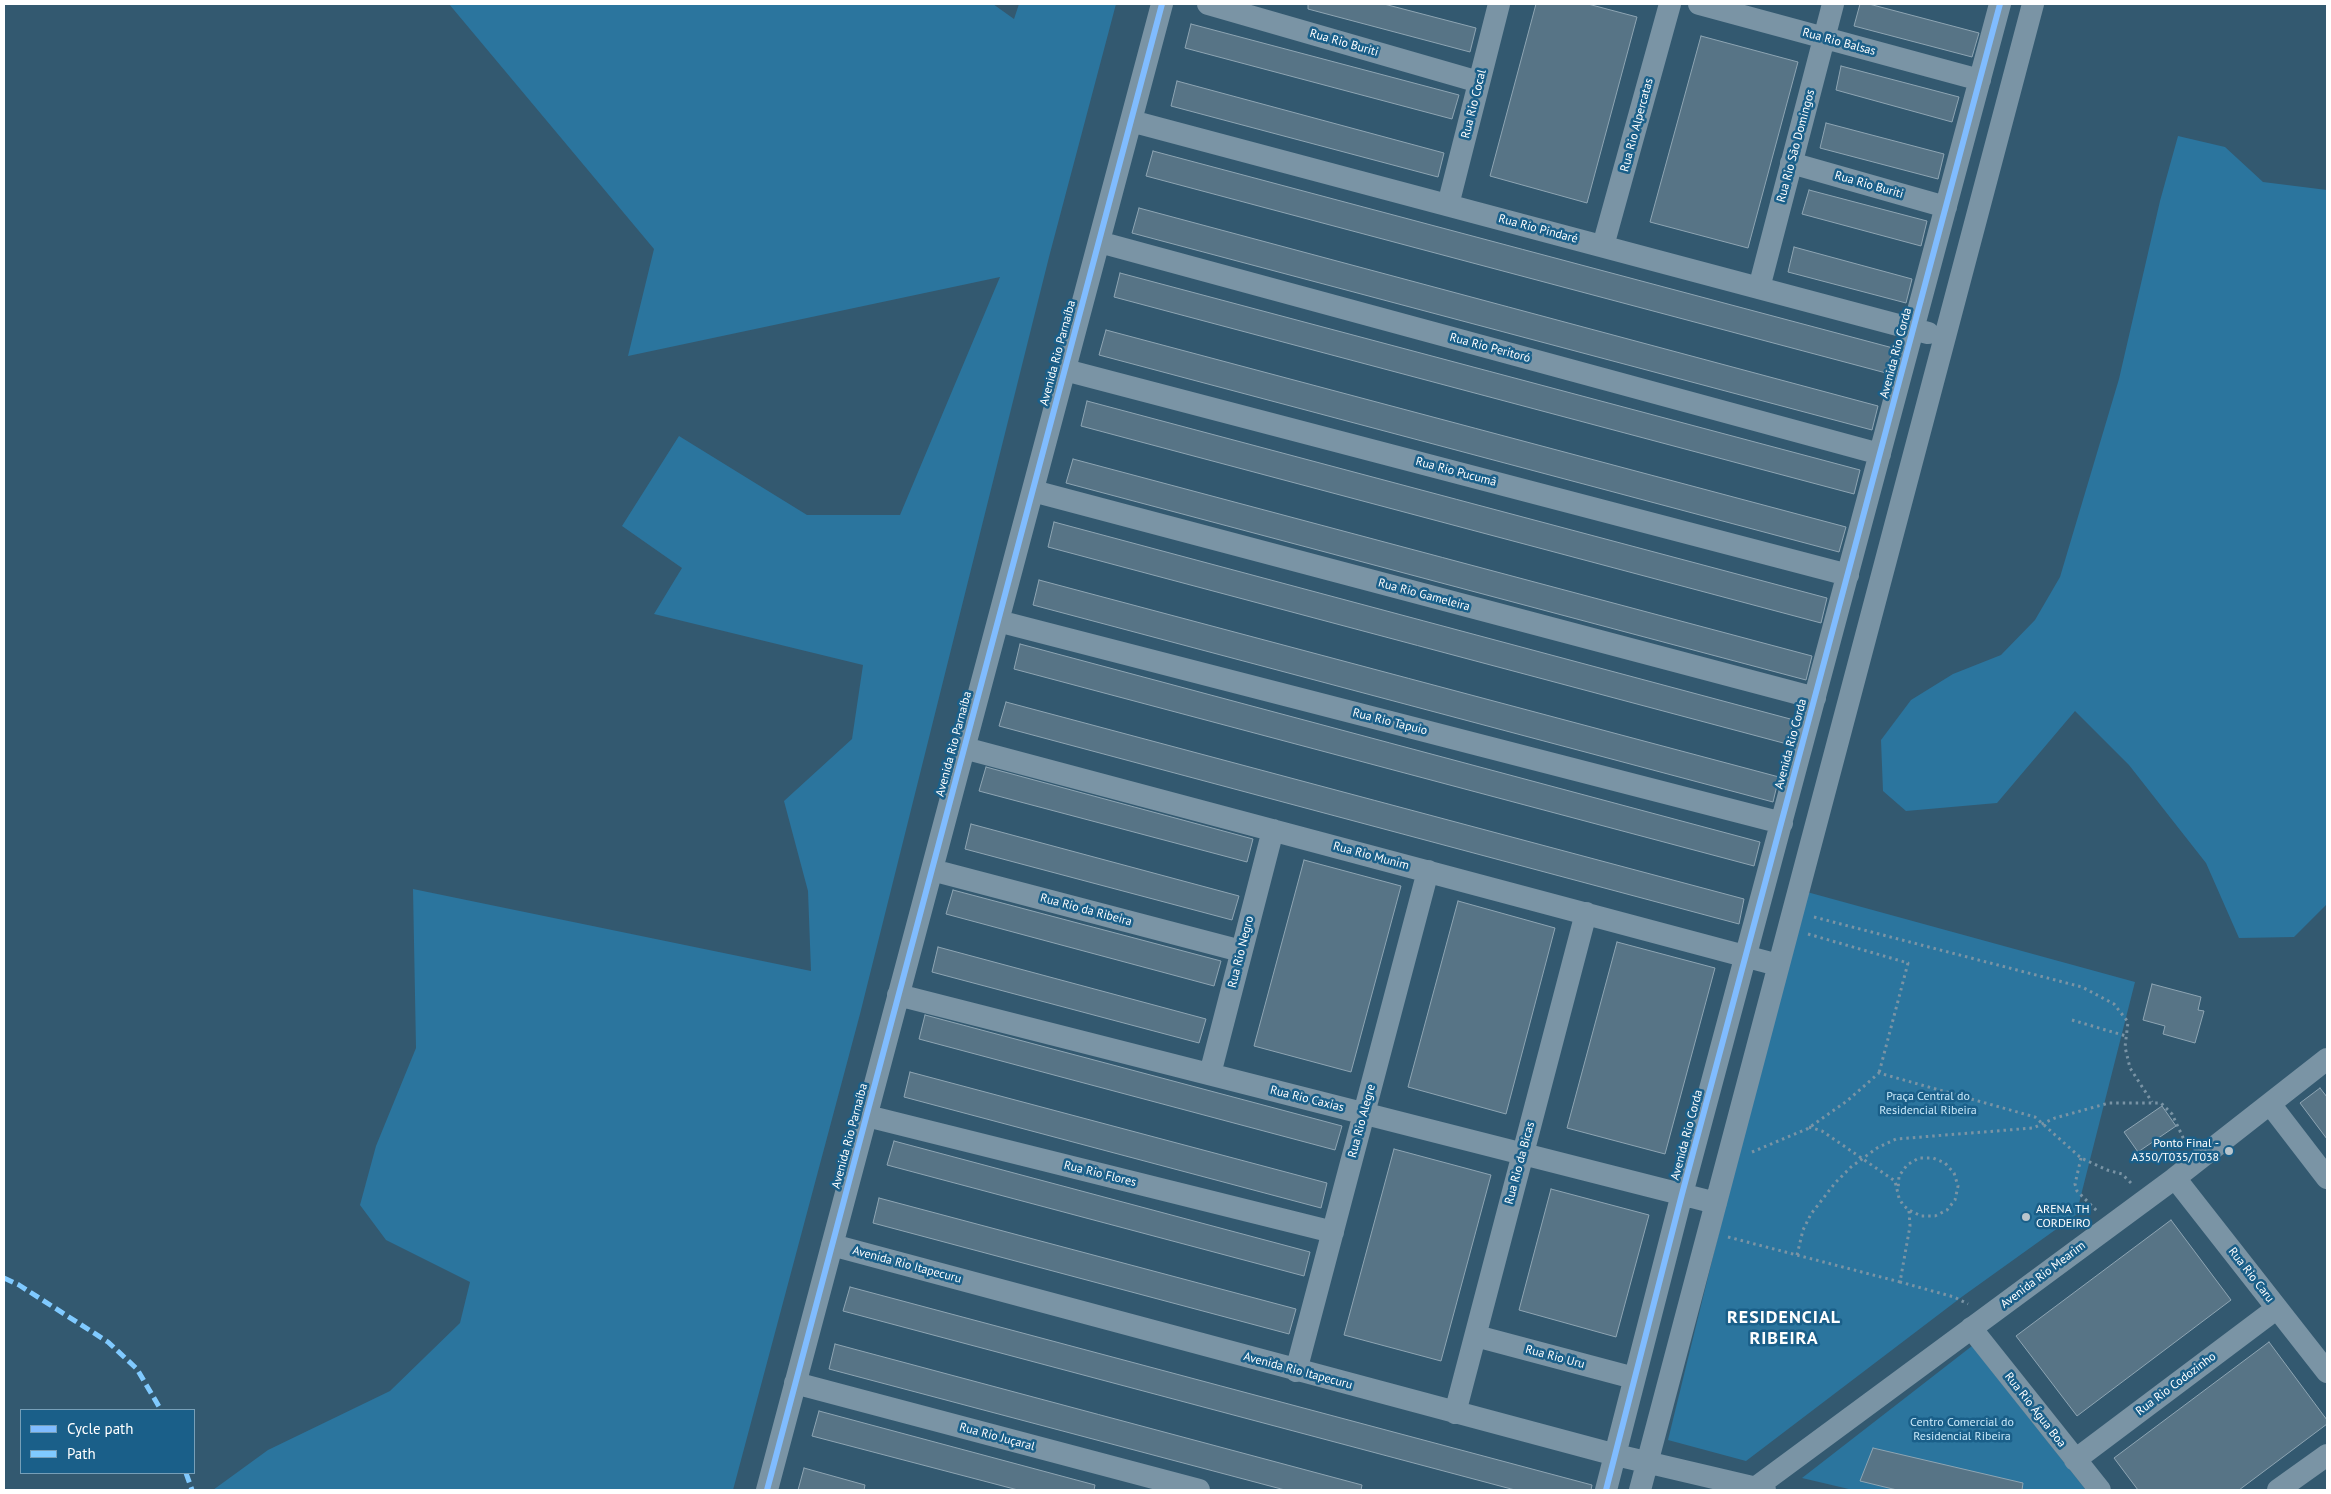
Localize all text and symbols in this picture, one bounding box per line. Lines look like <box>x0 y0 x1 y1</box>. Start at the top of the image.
street label: Rua Rio Balsas <box>1801 25 1877 59</box>
street label: Rua Rio Buriti <box>1308 26 1380 60</box>
street label: Rua Rio Cocal <box>1459 68 1489 140</box>
street label: Rua Rio Alpercatas <box>1618 77 1656 173</box>
street label: Rua Rio São Domingos <box>1774 88 1818 204</box>
street label: Rua Rio Buriti <box>1833 168 1905 202</box>
street label: Rua Rio Pindaré <box>1497 211 1579 247</box>
street label: Avenida Rio Parnaíba <box>1037 299 1079 407</box>
street label: Avenida Rio Corda <box>1877 306 1915 400</box>
street label: Rua Rio Peritoró <box>1448 330 1532 366</box>
street label: Rua Rio Pucumã <box>1414 454 1498 490</box>
street label: Rua Rio Gameleira <box>1376 576 1472 614</box>
street label: Avenida Rio Parnaíba <box>933 690 975 798</box>
street label: Avenida Rio Corda <box>1772 697 1810 791</box>
street label: Rua Rio Tapuio <box>1351 706 1429 738</box>
street label: Rua Rio Munim <box>1331 839 1411 873</box>
street label: Rua Rio da Ribeira <box>1039 891 1133 929</box>
street label: Rua Rio Negro <box>1225 915 1257 989</box>
street label: Avenida Rio Parnaíba <box>829 1082 871 1190</box>
street label: Rua Rio Caxias <box>1269 1083 1345 1115</box>
street label: Rua Rio Alegre <box>1345 1083 1379 1159</box>
street label: Avenida Rio Corda <box>1668 1088 1706 1182</box>
park label: Praça Central do Residencial Ribeira <box>1879 1090 1977 1118</box>
street label: Rua Rio da Bicas <box>1502 1120 1538 1206</box>
place label: Ponto Final - A350/T035/T038 <box>2131 1137 2219 1165</box>
marker: Ponto Final - A350/T035/T038 <box>2223 1145 2235 1157</box>
street label: Rua Rio Flores <box>1062 1158 1138 1190</box>
place label: ARENA TH CORDEIRO <box>2036 1203 2090 1231</box>
marker: ARENA TH CORDEIRO <box>2020 1211 2032 1223</box>
street label: Avenida Rio Mearim <box>1998 1238 2088 1312</box>
street label: Avenida Rio Itapecuru <box>851 1244 963 1286</box>
street label: Rua Rio Caru <box>2225 1245 2277 1305</box>
district label: RESIDENCIAL RIBEIRA <box>1726 1307 1842 1350</box>
street label: Rua Rio Uru <box>1524 1342 1586 1372</box>
street label: Rua Rio Codozinho <box>2133 1349 2219 1419</box>
street label: Avenida Rio Itapecuru <box>1242 1350 1354 1392</box>
street label: Rua Rio Água Boa <box>2001 1370 2069 1450</box>
legend <box>20 1409 195 1474</box>
park label: Centro Comercial do Residencial Ribeira <box>1910 1416 2014 1444</box>
text: Cycle path <box>67 1419 133 1438</box>
street label: Rua Rio Juçaral <box>958 1420 1036 1454</box>
text: Path <box>67 1444 96 1463</box>

